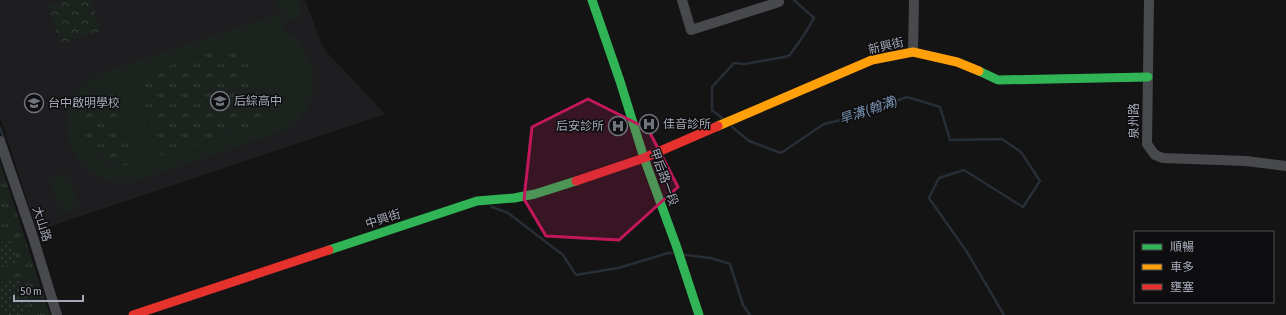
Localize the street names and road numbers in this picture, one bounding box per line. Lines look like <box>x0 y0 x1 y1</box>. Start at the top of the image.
street label: 新興街 <box>867 35 905 57</box>
street label: 泉州路 <box>1127 103 1141 139</box>
street label: 甲后路一段 <box>647 146 681 208</box>
street label: 大山路 <box>30 205 54 243</box>
street label: 中興街 <box>364 207 402 231</box>

